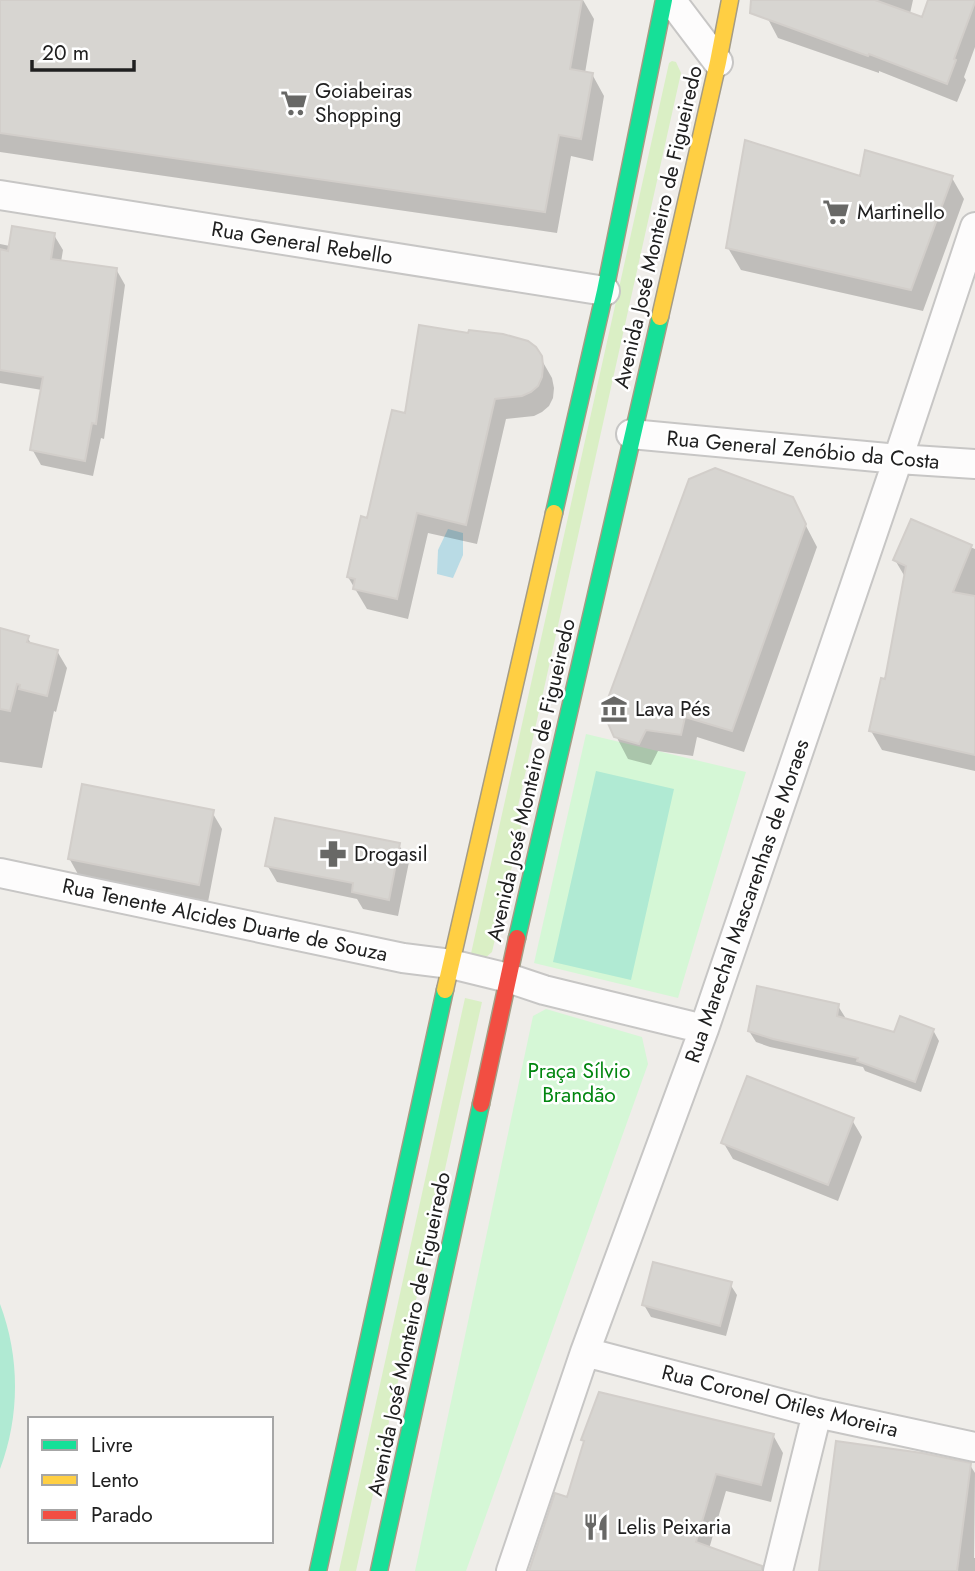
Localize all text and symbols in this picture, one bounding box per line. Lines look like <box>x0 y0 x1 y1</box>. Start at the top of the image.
scale bar <box>32 28 133 72</box>
text: 20 m <box>42 38 89 68</box>
street label: Avenida José Monteiro de Figueiredo <box>606 63 710 391</box>
place label: Goiabeiras Shopping <box>315 76 412 130</box>
supermarket icon: Goiabeiras Shopping <box>279 88 309 118</box>
supermarket icon: Martinello <box>821 197 851 227</box>
place label: Martinello <box>857 197 945 227</box>
street label: Rua General Rebello <box>209 214 395 272</box>
street label: Rua General Zenóbio da Costa <box>665 423 941 477</box>
street label: Avenida José Monteiro de Figueiredo <box>479 616 583 944</box>
museum icon: Lava Pés <box>599 694 629 724</box>
place label: Lava Pés <box>635 694 710 724</box>
street label: Rua Marechal Mascarenhas de Moraes <box>677 735 817 1067</box>
pharmacy icon: Drogasil <box>318 839 348 869</box>
place label: Drogasil <box>354 839 427 869</box>
street label: Rua Tenente Alcides Duarte de Souza <box>59 871 391 969</box>
park label: Praça Sílvio Brandão <box>528 1056 630 1110</box>
street label: Avenida José Monteiro de Figueiredo <box>360 1169 458 1499</box>
street label: Rua Coronel Otiles Moreira <box>659 1357 901 1445</box>
legend <box>28 1417 273 1543</box>
text: Livre <box>91 1430 133 1460</box>
text: Lento <box>91 1465 139 1495</box>
text: Parado <box>91 1500 153 1530</box>
restaurant icon: Lelis Peixaria <box>581 1512 611 1542</box>
place label: Lelis Peixaria <box>617 1512 731 1542</box>

